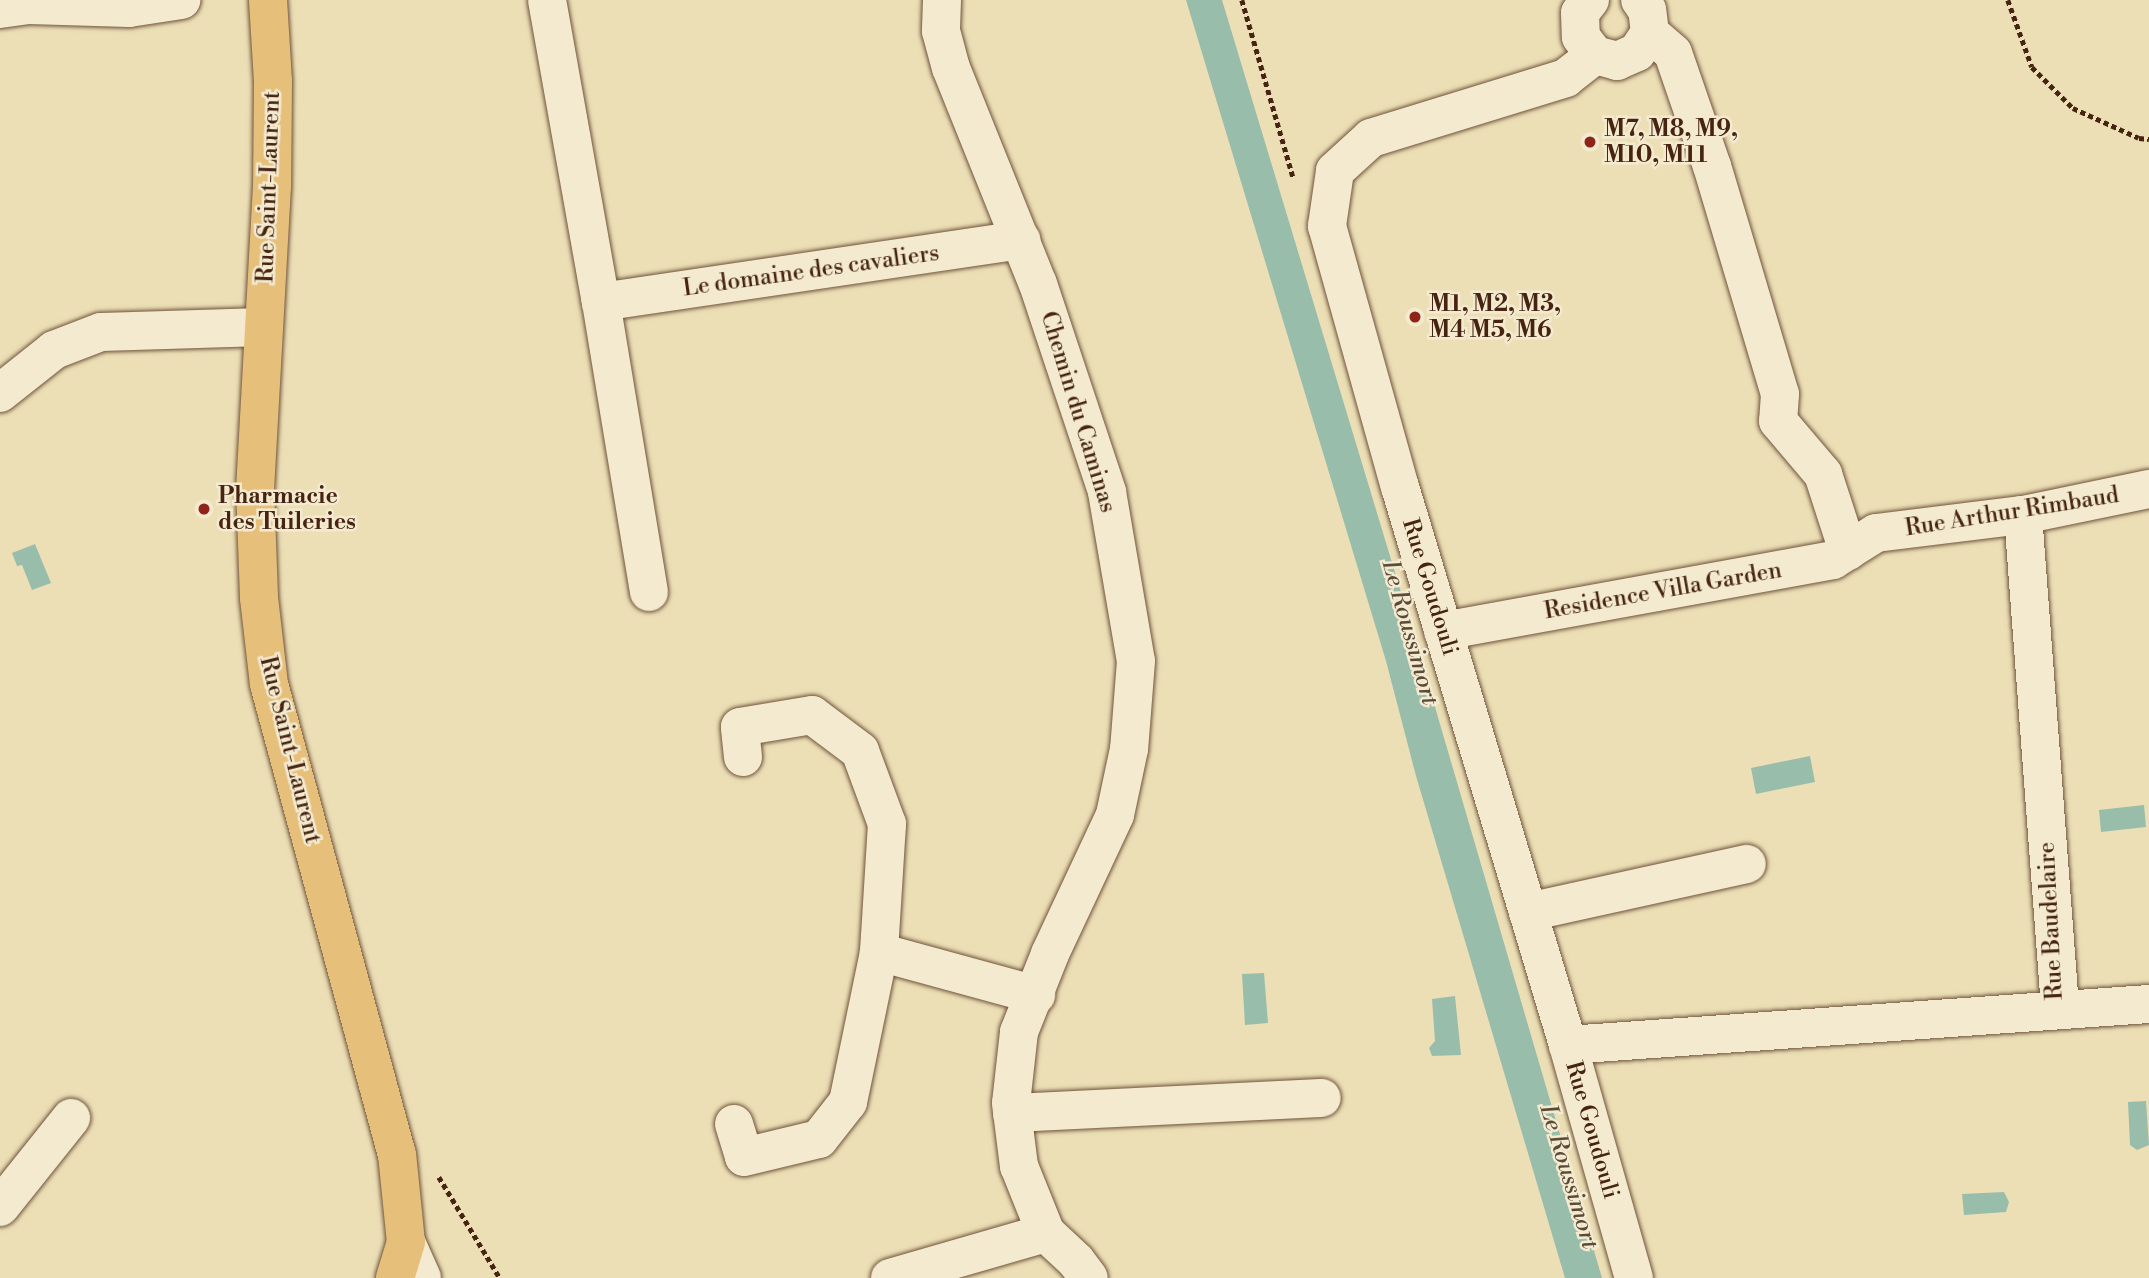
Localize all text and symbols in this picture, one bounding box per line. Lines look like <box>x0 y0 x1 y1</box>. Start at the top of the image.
street label: Rue Saint-Laurent <box>252 91 286 283</box>
place label: M7, M8, M9, M10, M11 <box>1604 115 1738 169</box>
marker: M7, M8, M9, M10, M11 <box>1582 134 1598 150</box>
street label: Le domaine des cavaliers <box>681 239 941 303</box>
place label: M1, M2, M3, M4 M5, M6 <box>1429 290 1561 344</box>
street label: Chemin du Caminas <box>1034 308 1122 516</box>
marker: M1, M2, M3, M4 M5, M6 <box>1407 309 1423 325</box>
street label: Rue Arthur Rimbaud <box>1903 481 2121 543</box>
place label: Pharmacie des Tuileries <box>218 482 356 536</box>
marker: Pharmacie des Tuileries <box>196 501 212 517</box>
street label: Rue Goudouli <box>1396 515 1464 659</box>
water label: Le Roussimort <box>1375 557 1443 709</box>
street label: Residence Villa Garden <box>1542 557 1784 625</box>
street label: Rue Saint-Laurent <box>253 654 327 846</box>
street label: Rue Baudelaire <box>2033 841 2069 1001</box>
street label: Rue Goudouli <box>1559 1058 1625 1202</box>
water label: Le Roussimort <box>1532 1101 1604 1253</box>

